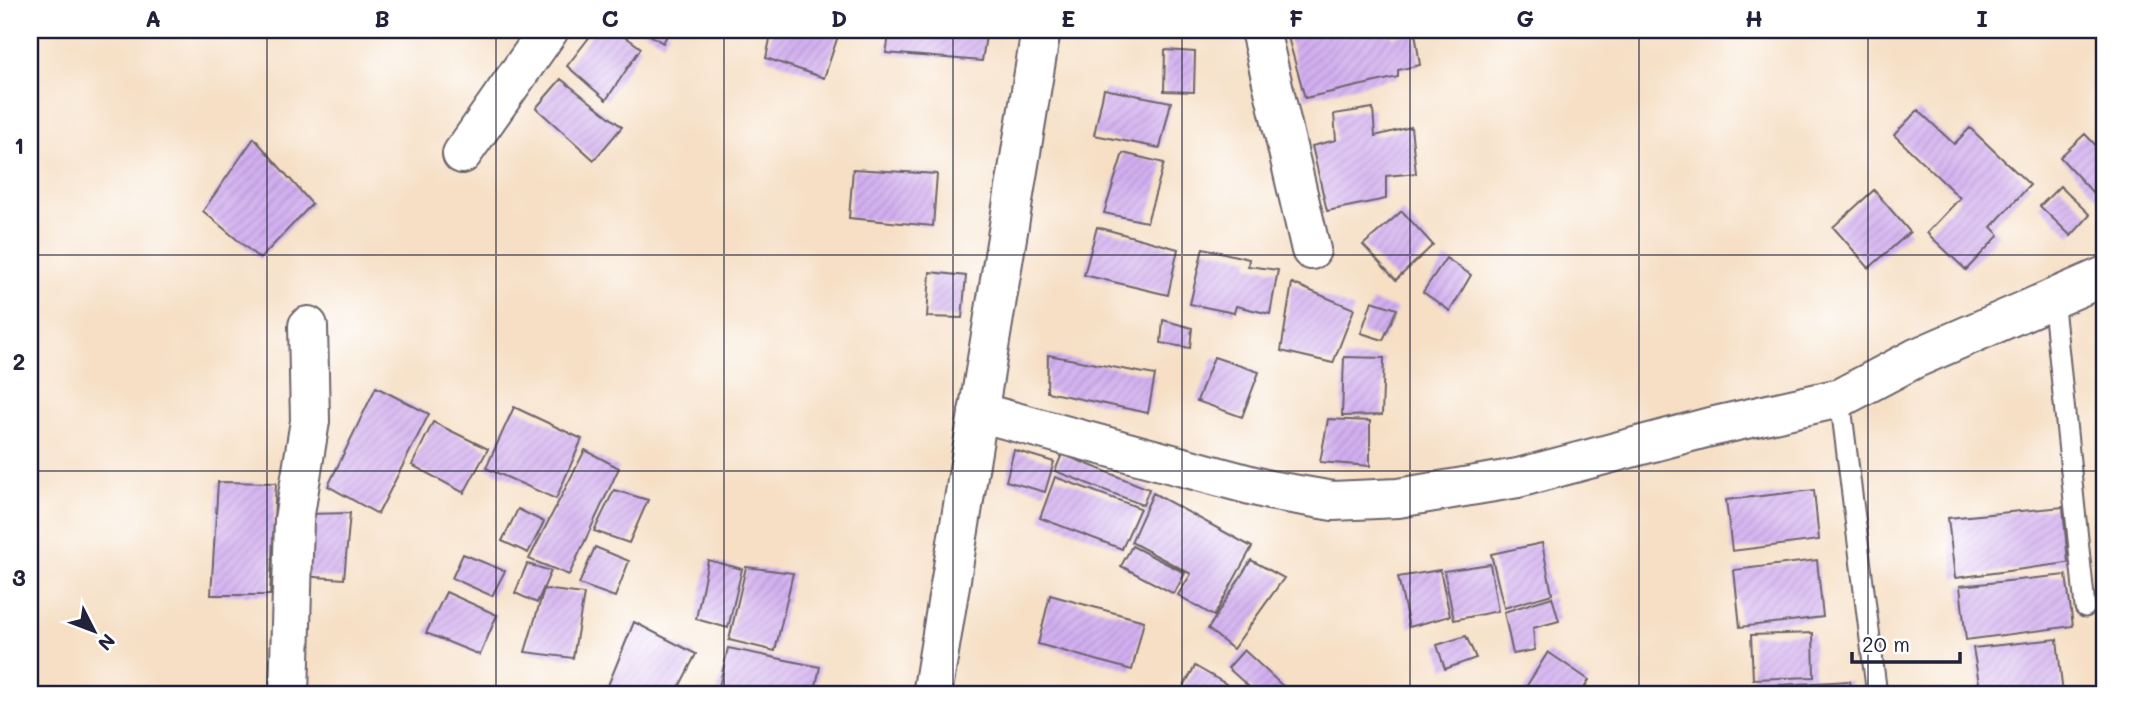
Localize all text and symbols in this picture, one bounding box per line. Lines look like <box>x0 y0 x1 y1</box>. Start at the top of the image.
text: A <box>145 3 161 33</box>
text: B <box>374 3 390 33</box>
text: C <box>601 3 619 33</box>
text: D <box>831 3 847 33</box>
text: E <box>1061 3 1075 33</box>
text: F <box>1289 3 1303 33</box>
text: G <box>1516 3 1534 33</box>
text: H <box>1745 3 1763 33</box>
text: I <box>1976 3 1988 33</box>
text: 1 <box>14 130 24 160</box>
text: 2 <box>13 346 25 376</box>
text: 3 <box>12 562 26 592</box>
north arrow <box>60 596 130 666</box>
scale bar <box>1852 620 1960 664</box>
text: N <box>93 629 121 656</box>
text: 20 m <box>1862 630 1910 657</box>

